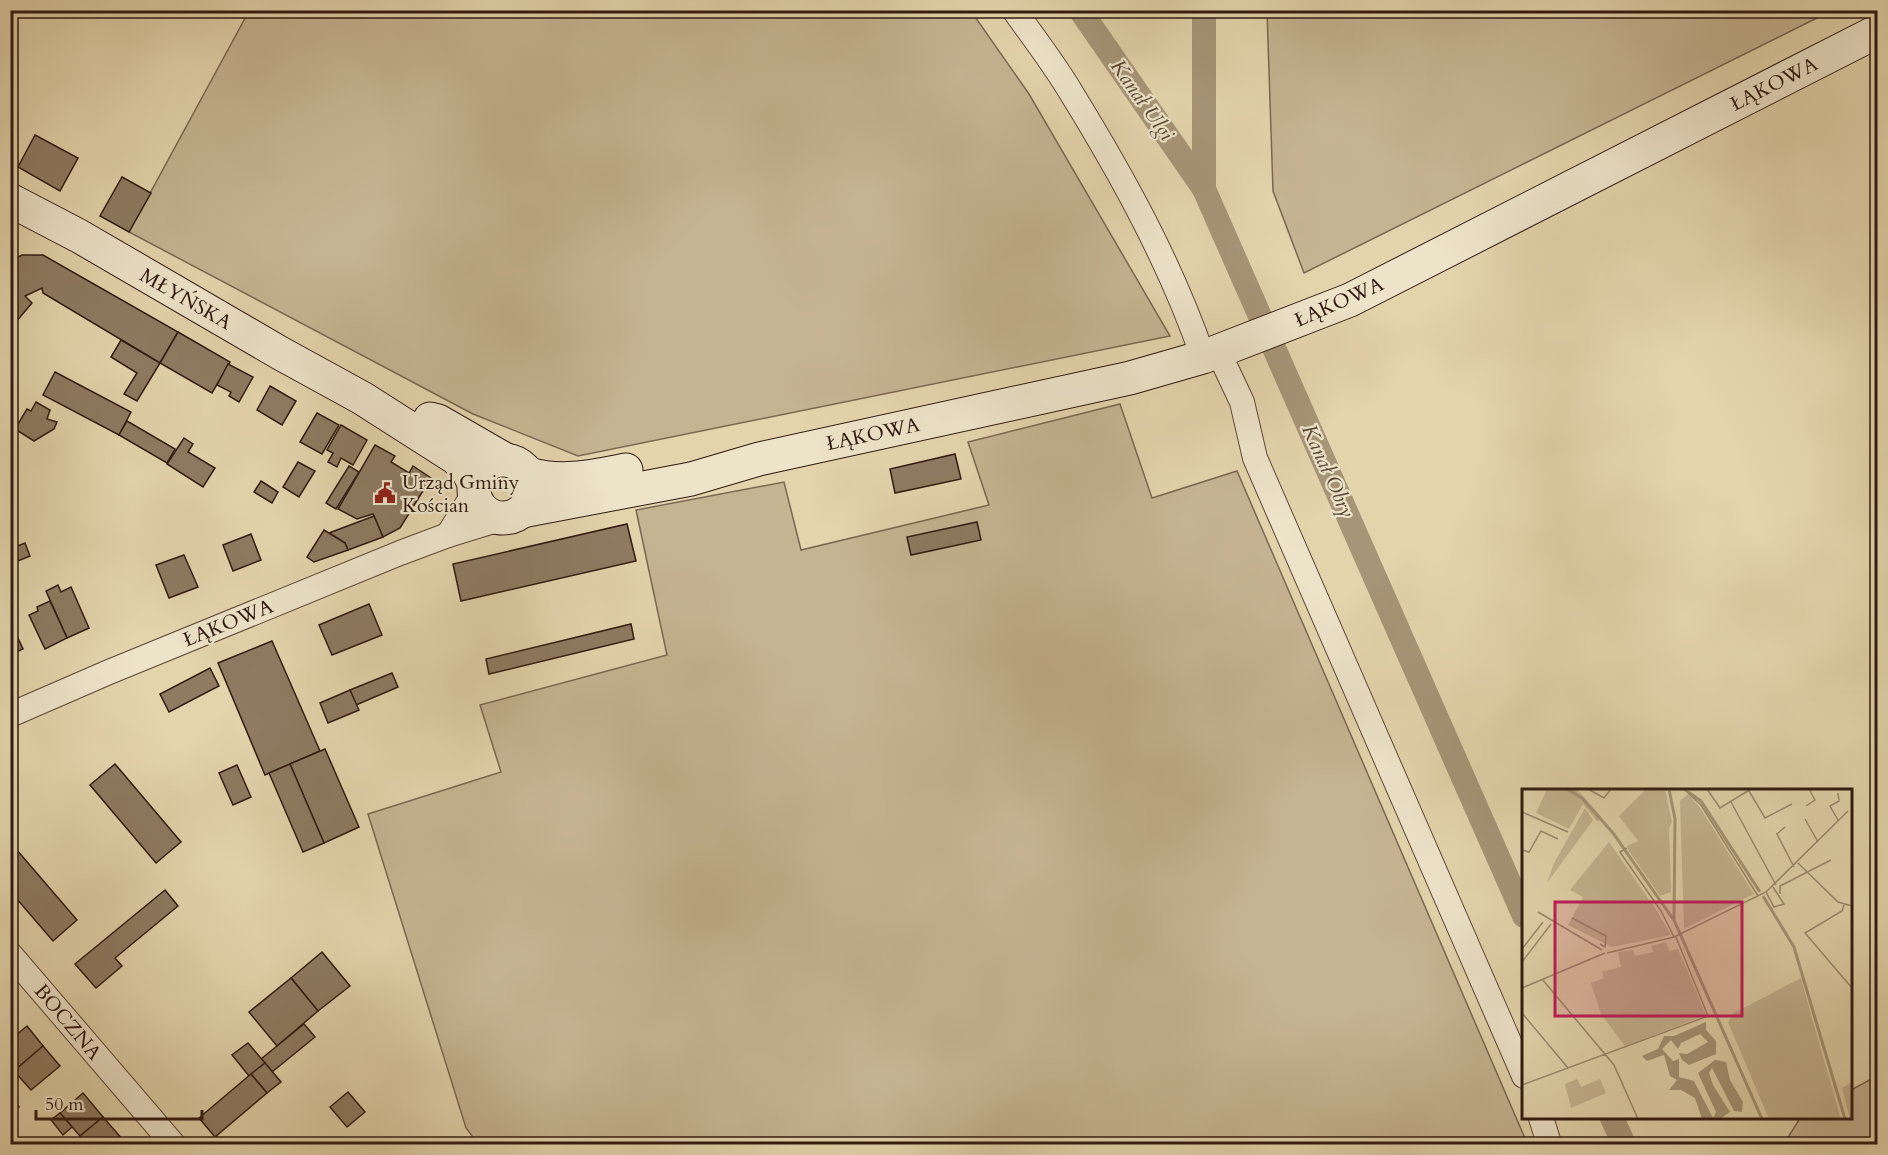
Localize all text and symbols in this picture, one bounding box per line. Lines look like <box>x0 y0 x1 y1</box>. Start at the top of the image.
street label: ŁĄKOWA <box>1726 50 1823 118</box>
water label: Kanał Ulgi <box>1103 53 1181 147</box>
street label: MŁYŃSKA <box>135 262 238 337</box>
street label: ŁĄKOWA <box>1290 270 1388 334</box>
street label: ŁĄKOWA <box>824 411 923 457</box>
water label: Kanał Obry <box>1295 420 1361 522</box>
place label: Urząd Gminy Kościan <box>402 469 520 519</box>
public building icon: Urząd Gminy Kościan <box>373 481 397 505</box>
street label: ŁĄKOWA <box>179 592 278 653</box>
inset map <box>1522 789 1852 1119</box>
street label: BOCZNA <box>28 978 108 1066</box>
scale bar <box>36 1083 202 1121</box>
text: 50 m <box>45 1092 84 1117</box>

